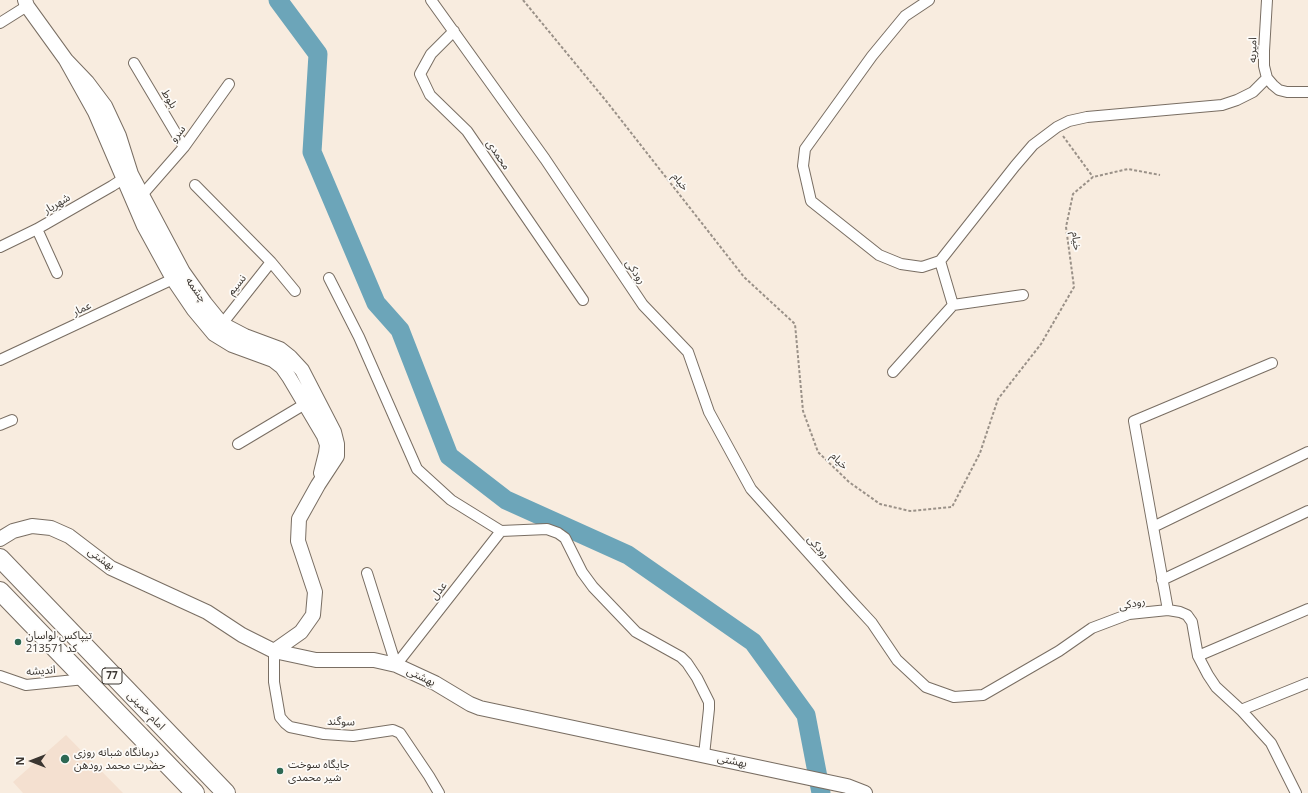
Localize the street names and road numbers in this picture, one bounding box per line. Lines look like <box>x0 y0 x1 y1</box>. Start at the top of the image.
street label: امیریه <box>1246 37 1260 63</box>
street label: بلوط <box>158 87 180 111</box>
street label: سرو <box>167 123 189 145</box>
street label: محمدی <box>483 137 513 173</box>
street label: خیام <box>669 170 691 194</box>
street label: شهریار <box>41 191 73 217</box>
street label: خیام <box>1068 231 1084 251</box>
street label: رودکی <box>622 257 648 287</box>
street label: نسیم <box>225 272 249 298</box>
street label: چشمه <box>183 275 209 305</box>
street label: عمار <box>71 299 93 319</box>
street label: خیام <box>828 450 850 472</box>
street label: رودکی <box>804 533 832 561</box>
street label: بهشتی <box>85 545 117 573</box>
street label: عدل <box>428 579 450 603</box>
street label: رودکی <box>1118 595 1146 613</box>
street label: اندیشه <box>26 663 56 679</box>
street label: بهشتی <box>405 664 437 690</box>
road number: 77 <box>102 668 122 684</box>
street label: امام خمینی <box>124 689 168 733</box>
street label: سوگند <box>327 715 355 729</box>
street label: بهشتی <box>716 751 748 771</box>

